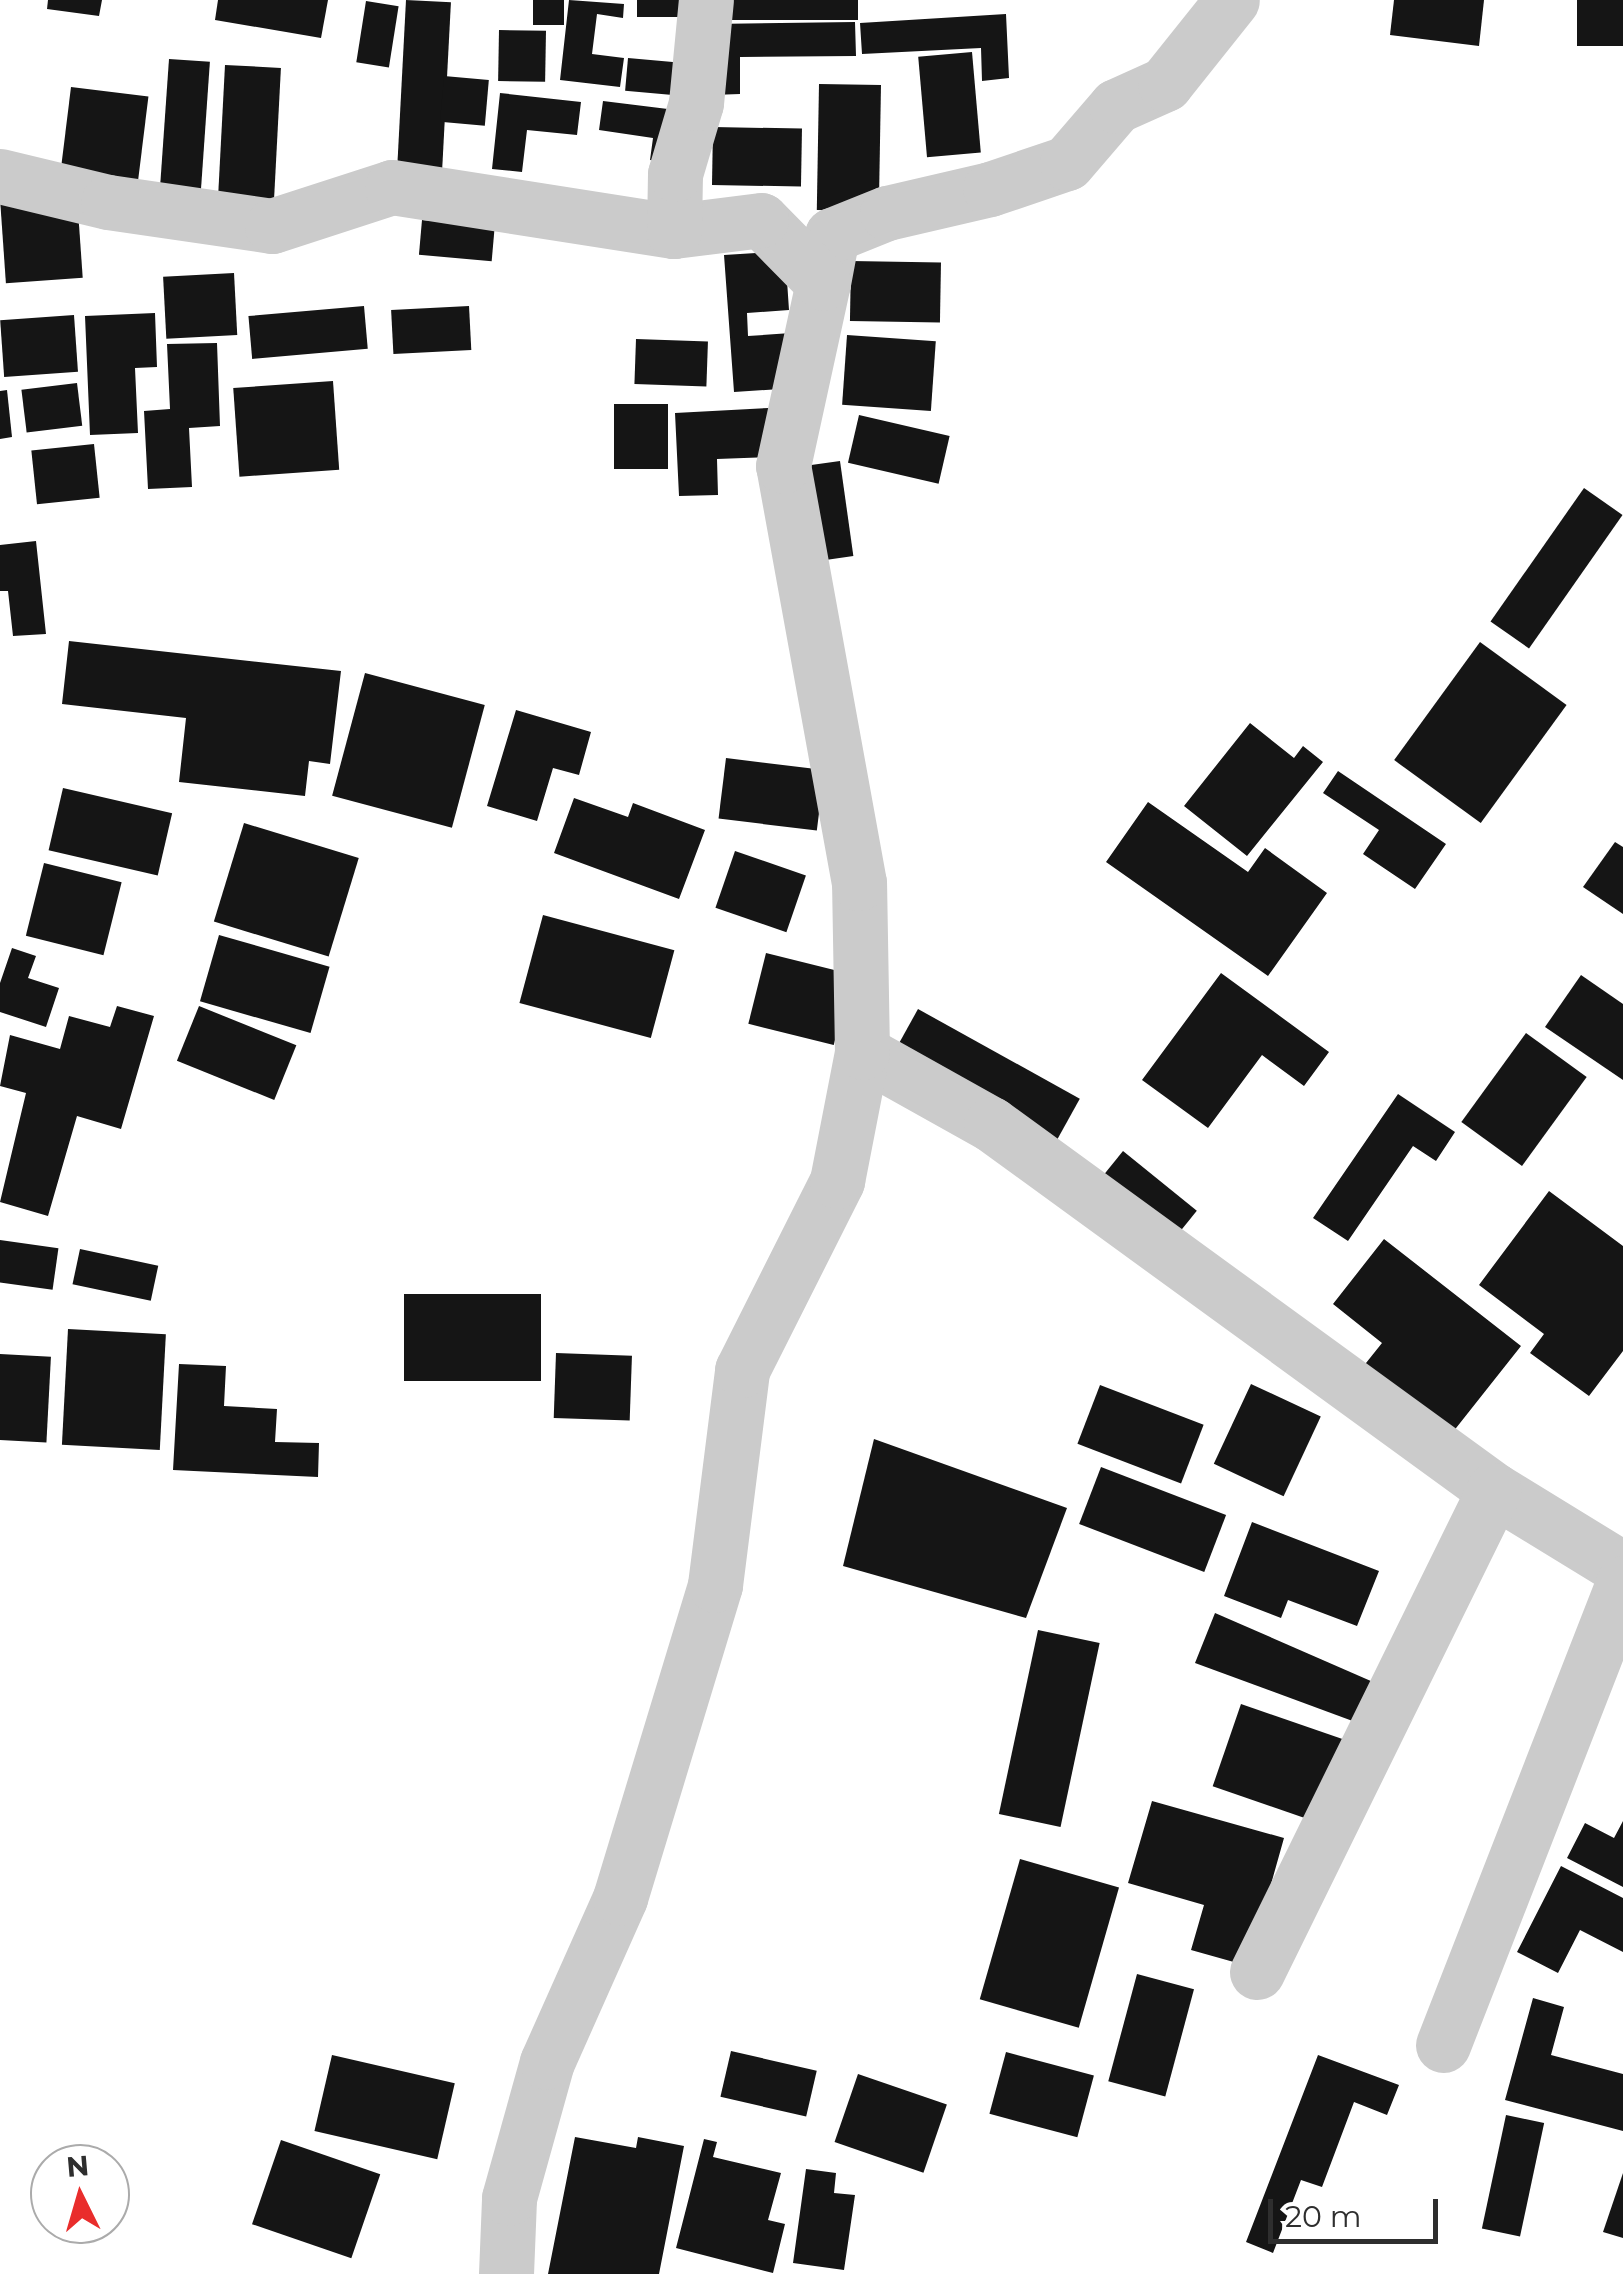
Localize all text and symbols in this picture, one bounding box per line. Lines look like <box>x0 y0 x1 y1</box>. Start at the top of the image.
north arrow <box>30 2144 130 2244</box>
text: N <box>65 2148 90 2184</box>
scale bar <box>1273 2179 1443 2241</box>
text: 20 m <box>1285 2198 1362 2235</box>

